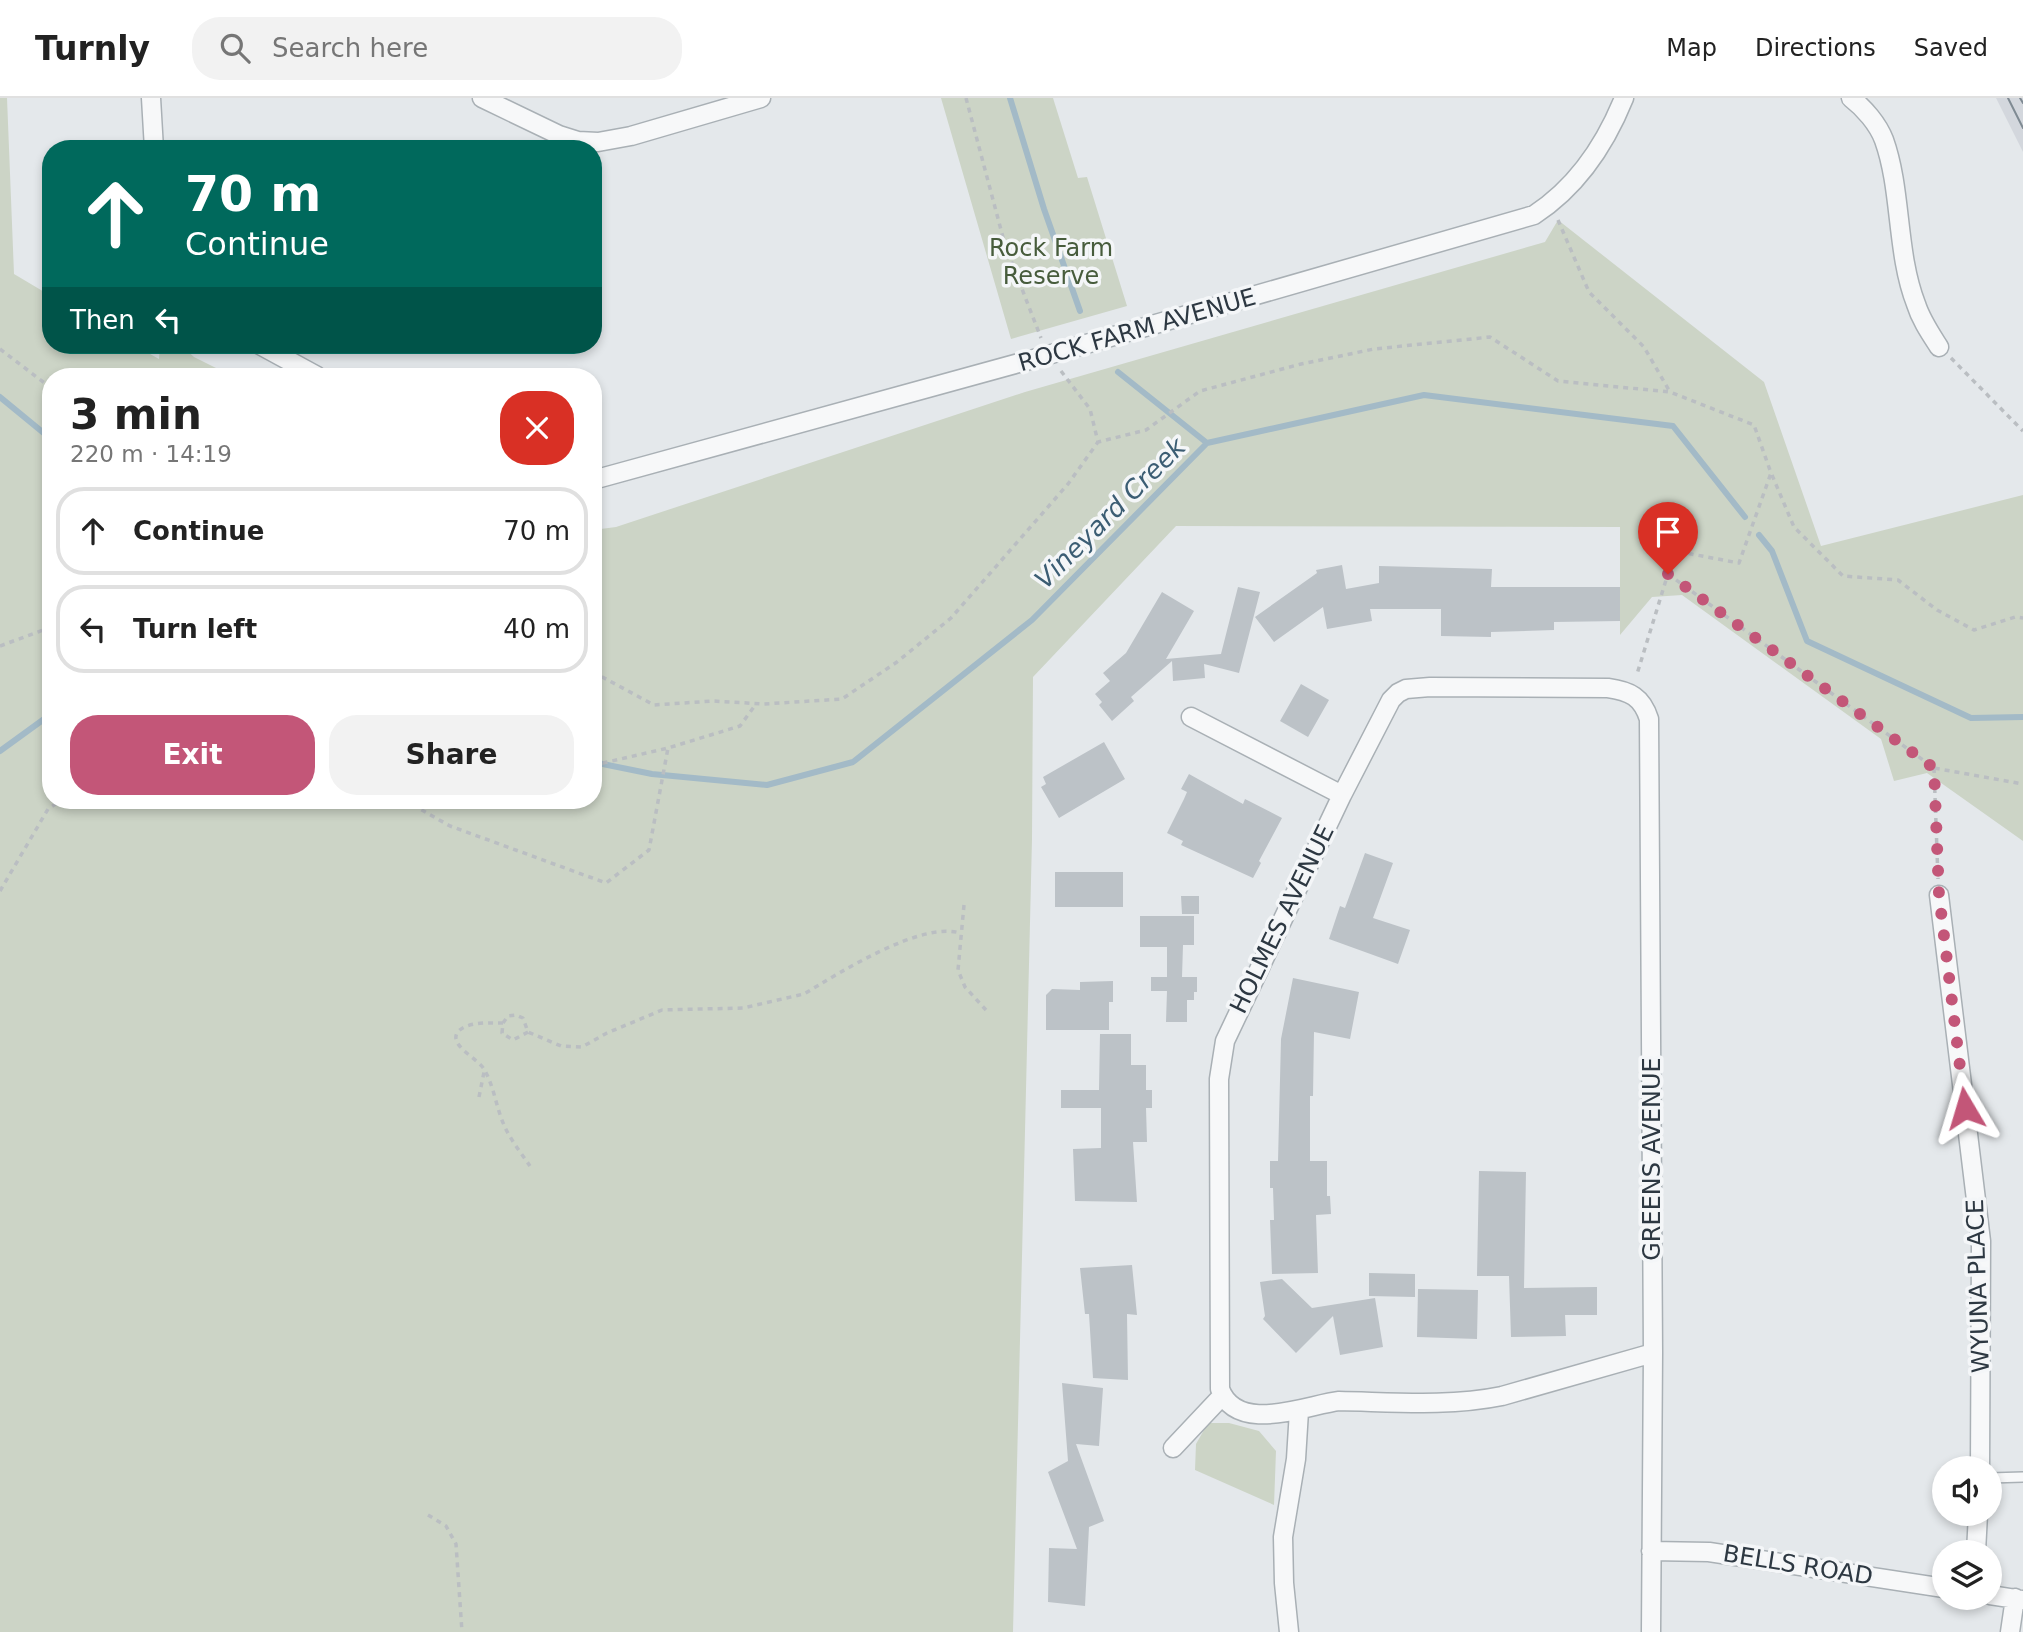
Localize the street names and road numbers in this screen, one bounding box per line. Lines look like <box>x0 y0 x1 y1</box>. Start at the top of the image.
street label: ROCK FARM AVENUE <box>1015 283 1259 377</box>
street label: HOLMES AVENUE <box>1224 820 1340 1018</box>
street label: GREENS AVENUE <box>1638 1057 1666 1261</box>
street label: WYUNA PLACE <box>1961 1198 1995 1374</box>
street label: BELLS ROAD <box>1721 1539 1875 1591</box>

